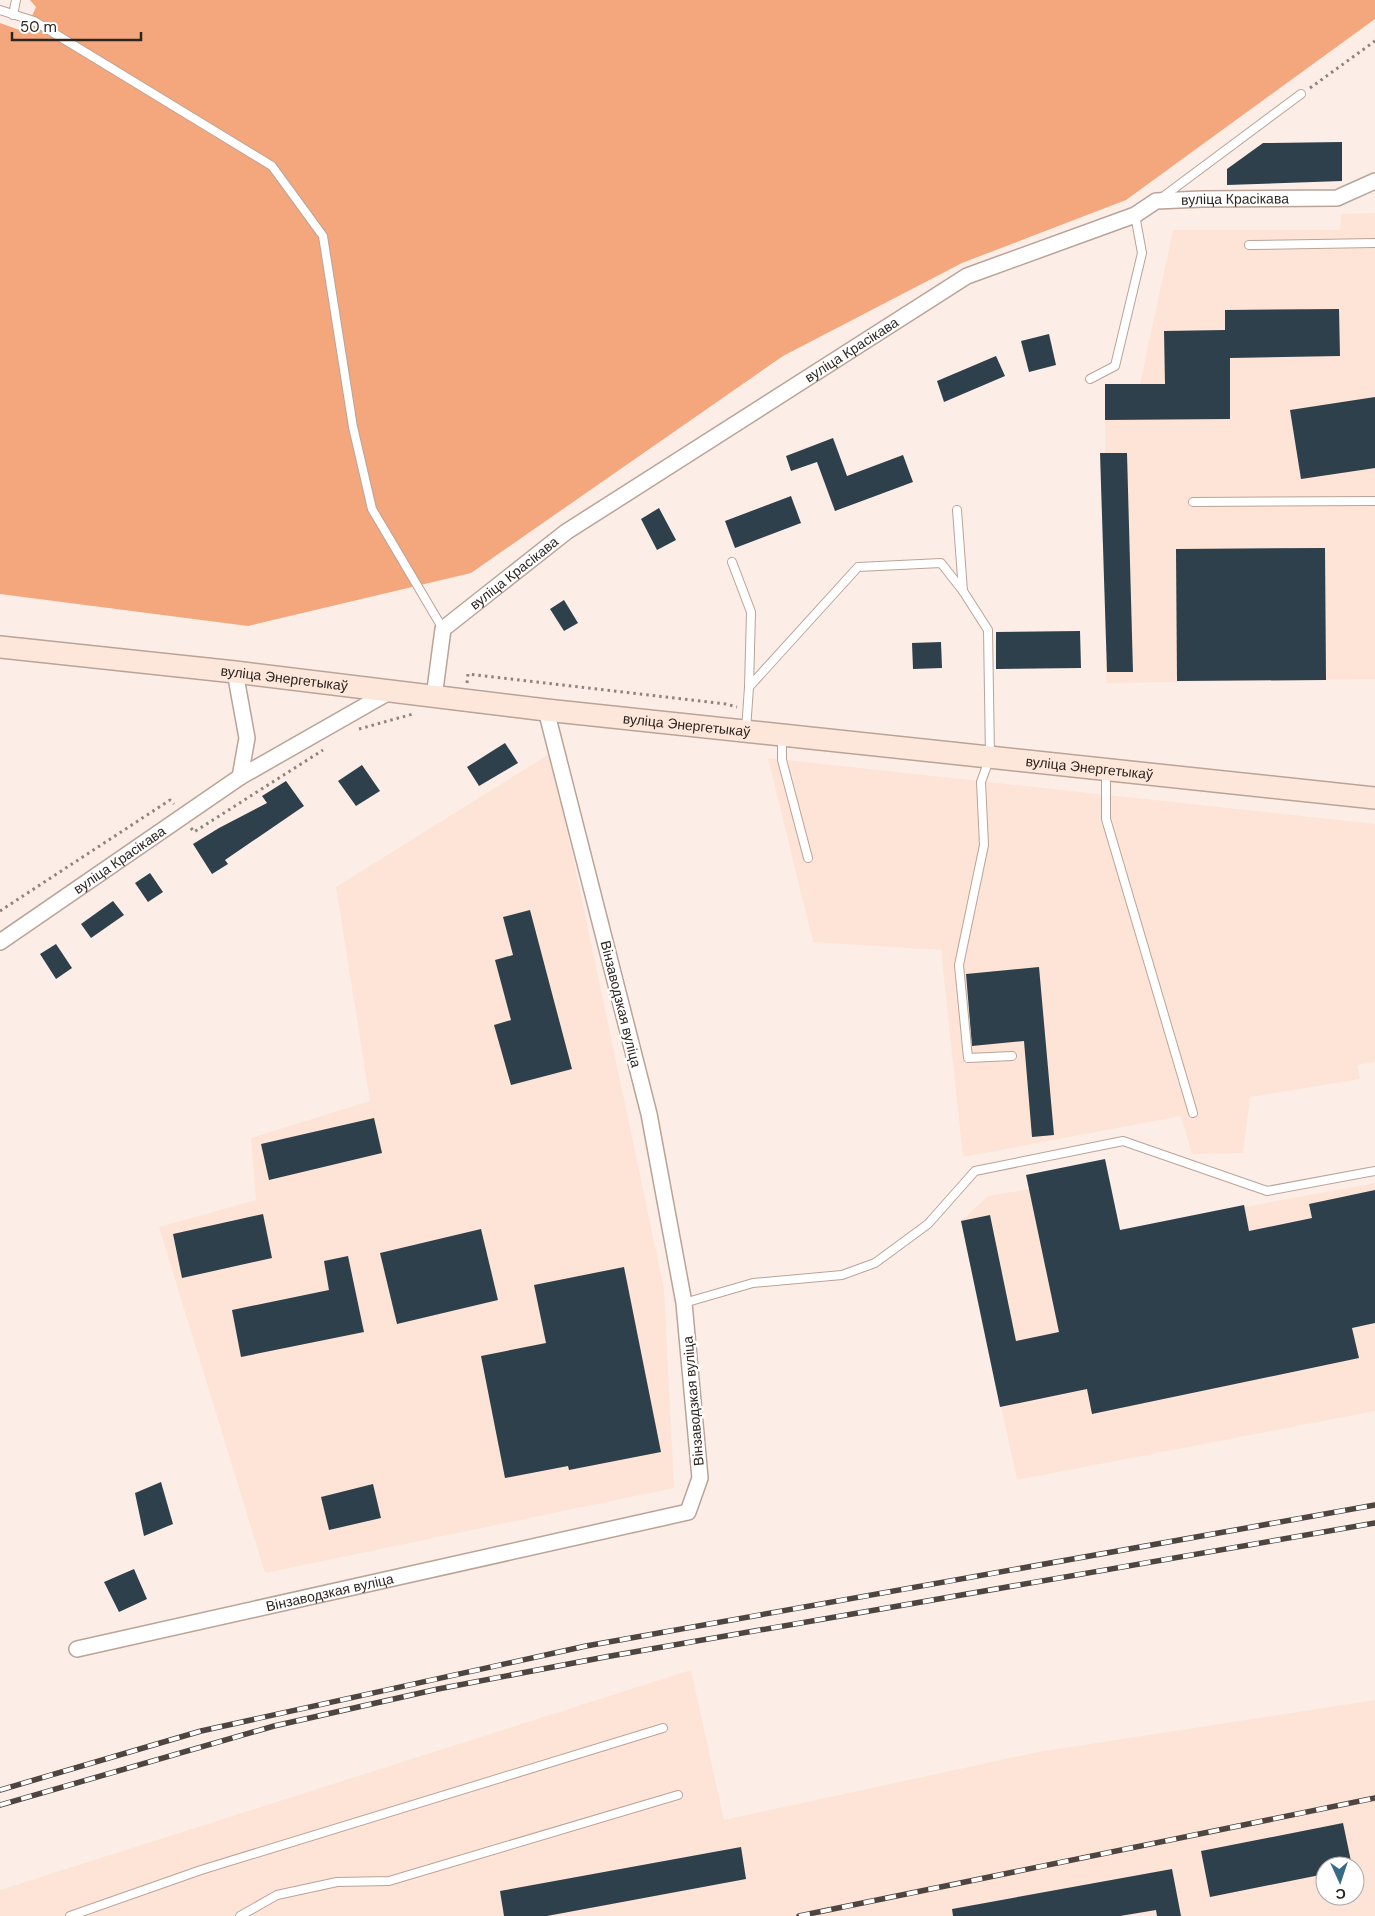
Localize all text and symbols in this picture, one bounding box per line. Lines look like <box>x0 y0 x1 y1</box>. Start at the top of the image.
scale bar <box>12 10 141 42</box>
text: 50 m <box>20 17 57 37</box>
street label: вуліца Красікава <box>1181 189 1289 209</box>
street label: вуліца Красікава <box>801 313 902 386</box>
street label: вуліца Красікава <box>466 532 562 613</box>
street label: вуліца Энергетыкаў <box>220 662 349 695</box>
street label: вуліца Энергетыкаў <box>622 709 751 741</box>
street label: вуліца Энергетыкаў <box>1025 752 1154 783</box>
street label: вуліца Красікава <box>70 822 169 898</box>
street label: Вінзаводзкая вуліца <box>597 939 646 1070</box>
street label: Вінзаводзкая вуліца <box>678 1335 708 1467</box>
street label: Вінзаводзкая вуліца <box>264 1569 395 1615</box>
north arrow <box>1315 1856 1365 1906</box>
text: С <box>1335 1885 1346 1903</box>

